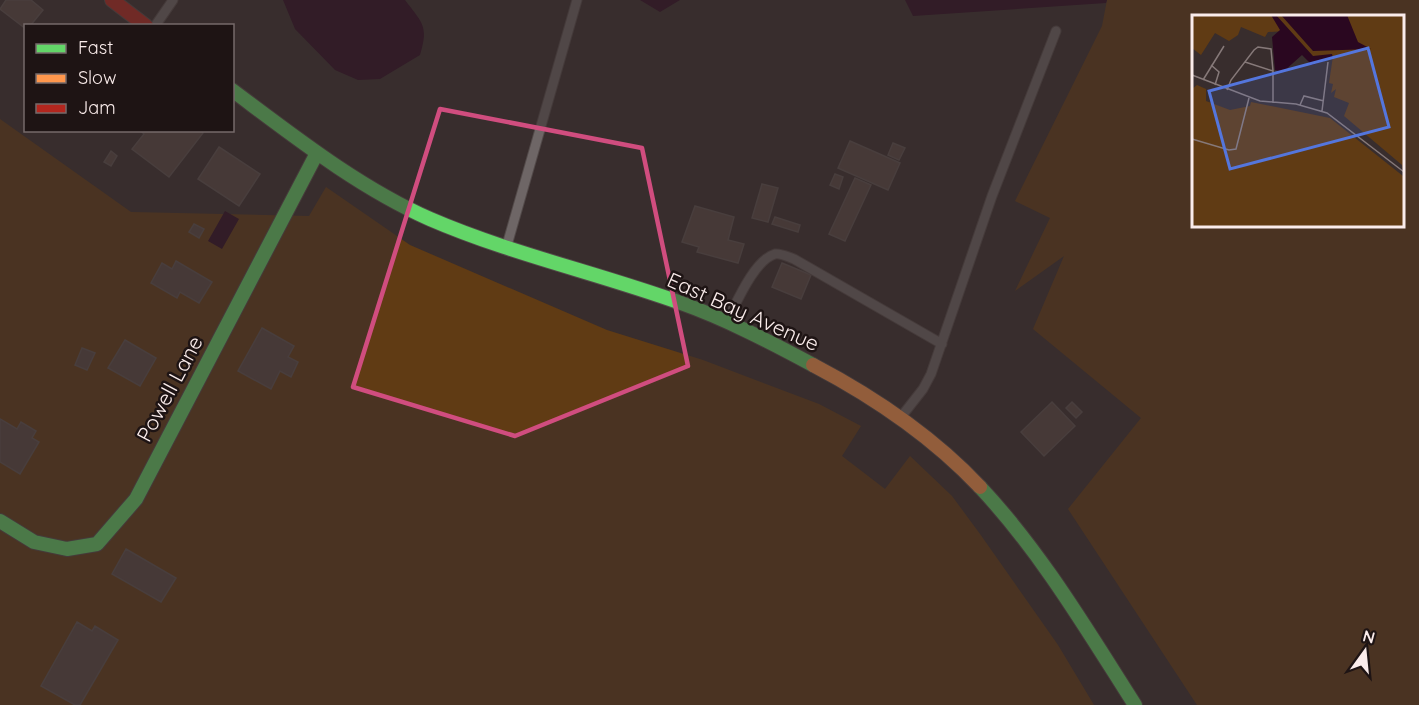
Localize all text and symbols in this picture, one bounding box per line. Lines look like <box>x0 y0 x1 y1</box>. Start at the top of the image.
inset map <box>1192 15 1404 226</box>
legend <box>24 24 234 132</box>
text: Fast <box>78 36 113 59</box>
text: Slow <box>78 66 116 89</box>
text: Jam <box>78 96 116 119</box>
street label: East Bay Avenue <box>664 266 823 356</box>
street label: Powell Lane <box>130 331 208 446</box>
north arrow <box>1335 621 1395 681</box>
text: N <box>1361 625 1377 648</box>

